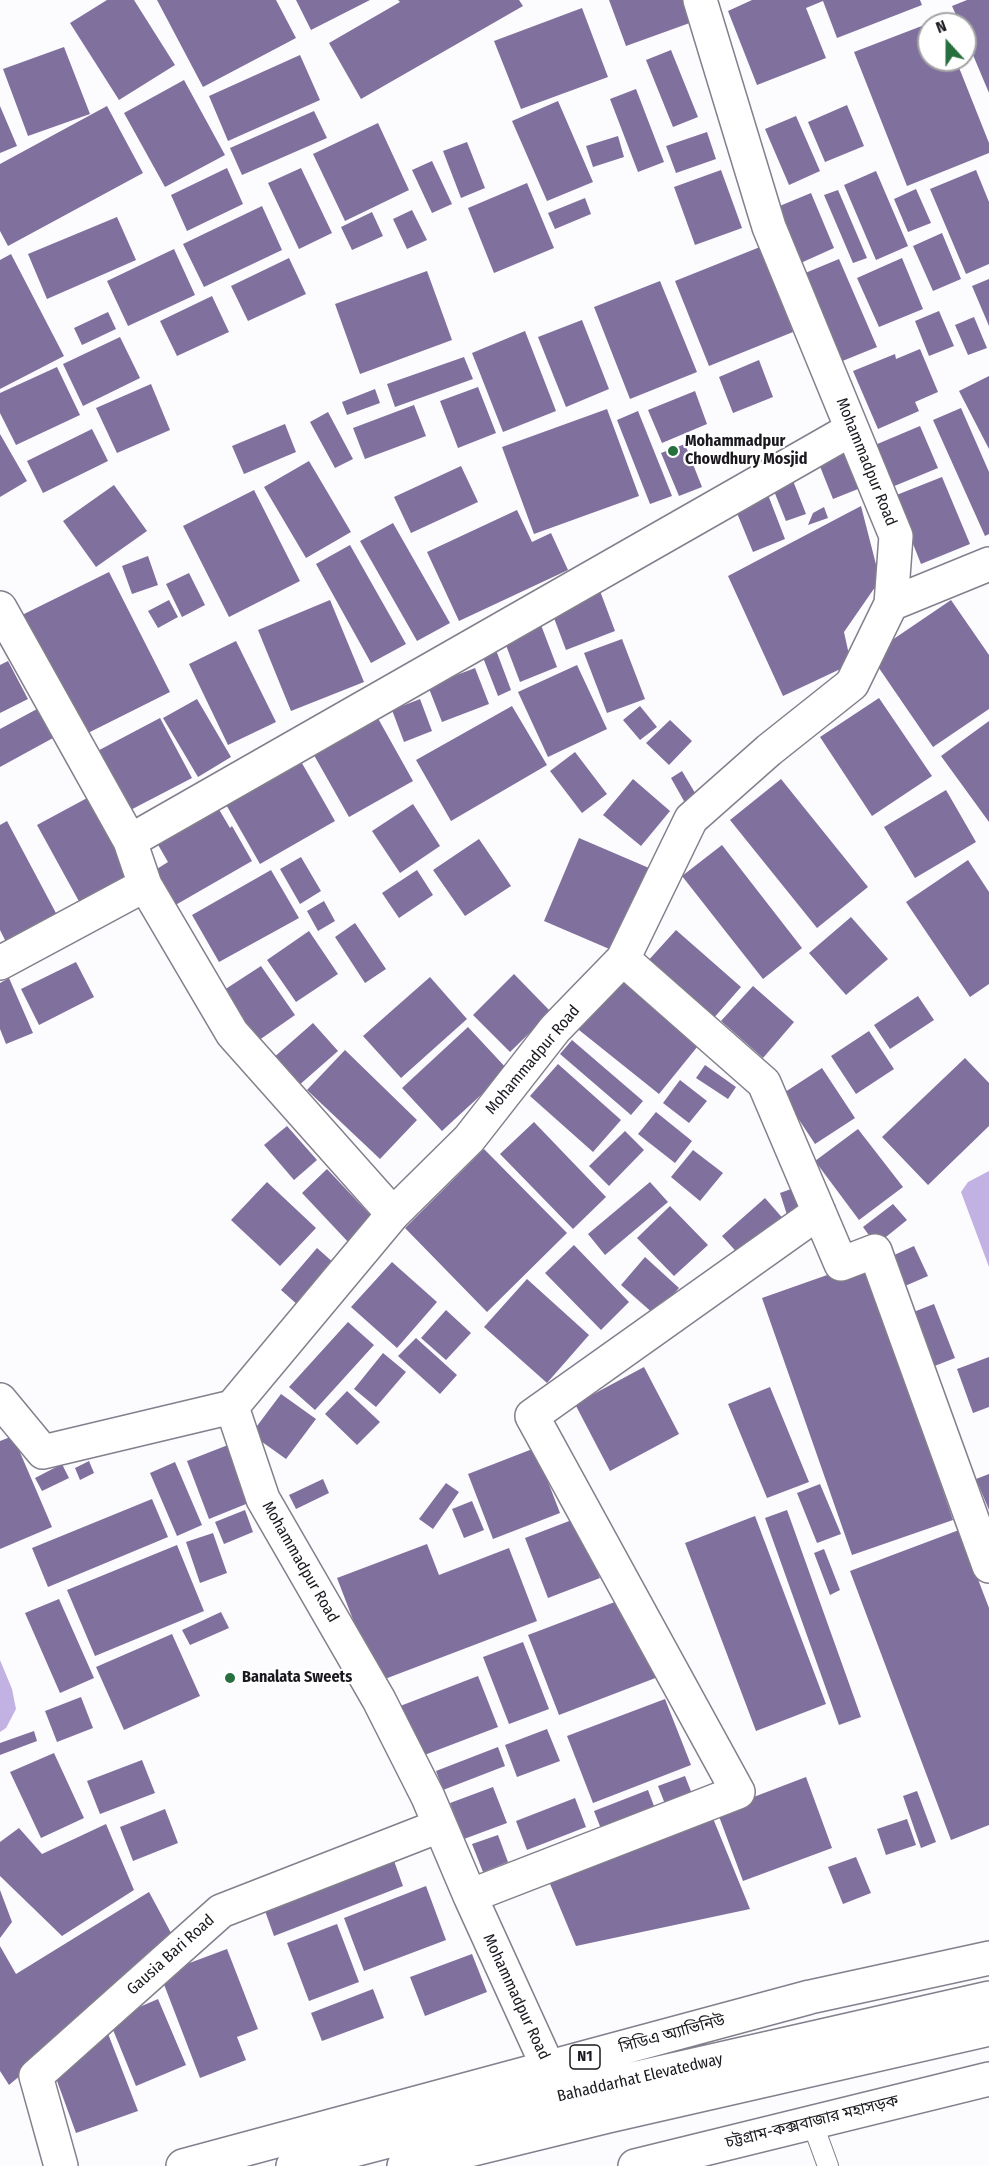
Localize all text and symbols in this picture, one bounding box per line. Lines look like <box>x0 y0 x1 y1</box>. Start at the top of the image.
north arrow <box>917 12 977 72</box>
text: N <box>933 16 949 37</box>
street label: Mohammadpur Road <box>832 395 900 529</box>
place label: Mohammadpur Chowdhury Mosjid <box>685 432 807 470</box>
marker: Mohammadpur Chowdhury Mosjid <box>666 444 680 458</box>
street label: Mohammadpur Road <box>482 1002 584 1118</box>
street label: Mohammadpur Road <box>258 1498 342 1626</box>
place label: Banalata Sweets <box>242 1668 352 1688</box>
marker: Banalata Sweets <box>223 1671 237 1685</box>
street label: Gausia Bari Road <box>123 1911 219 1999</box>
street label: Mohammadpur Road <box>478 1931 554 2063</box>
street label: সিডিএ অ্যাভিনিউ <box>617 2011 727 2057</box>
road number: N1 <box>570 2045 600 2069</box>
street label: Bahaddarhat Elevatedway <box>555 2050 725 2106</box>
street label: চট্টগ্রাম-কক্সবাজার মহাসড়ক <box>723 2091 901 2153</box>

